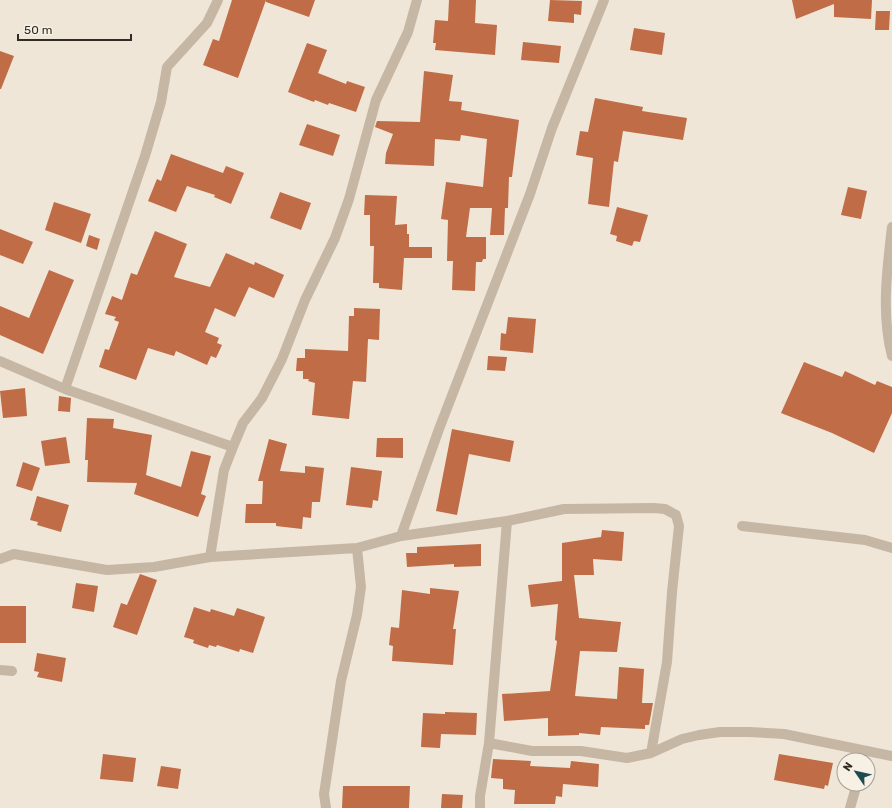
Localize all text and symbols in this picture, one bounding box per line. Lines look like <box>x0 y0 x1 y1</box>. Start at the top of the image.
scale bar <box>18 16 131 42</box>
text: 50 m <box>24 23 52 37</box>
north arrow <box>836 752 876 792</box>
text: N <box>841 760 856 774</box>

